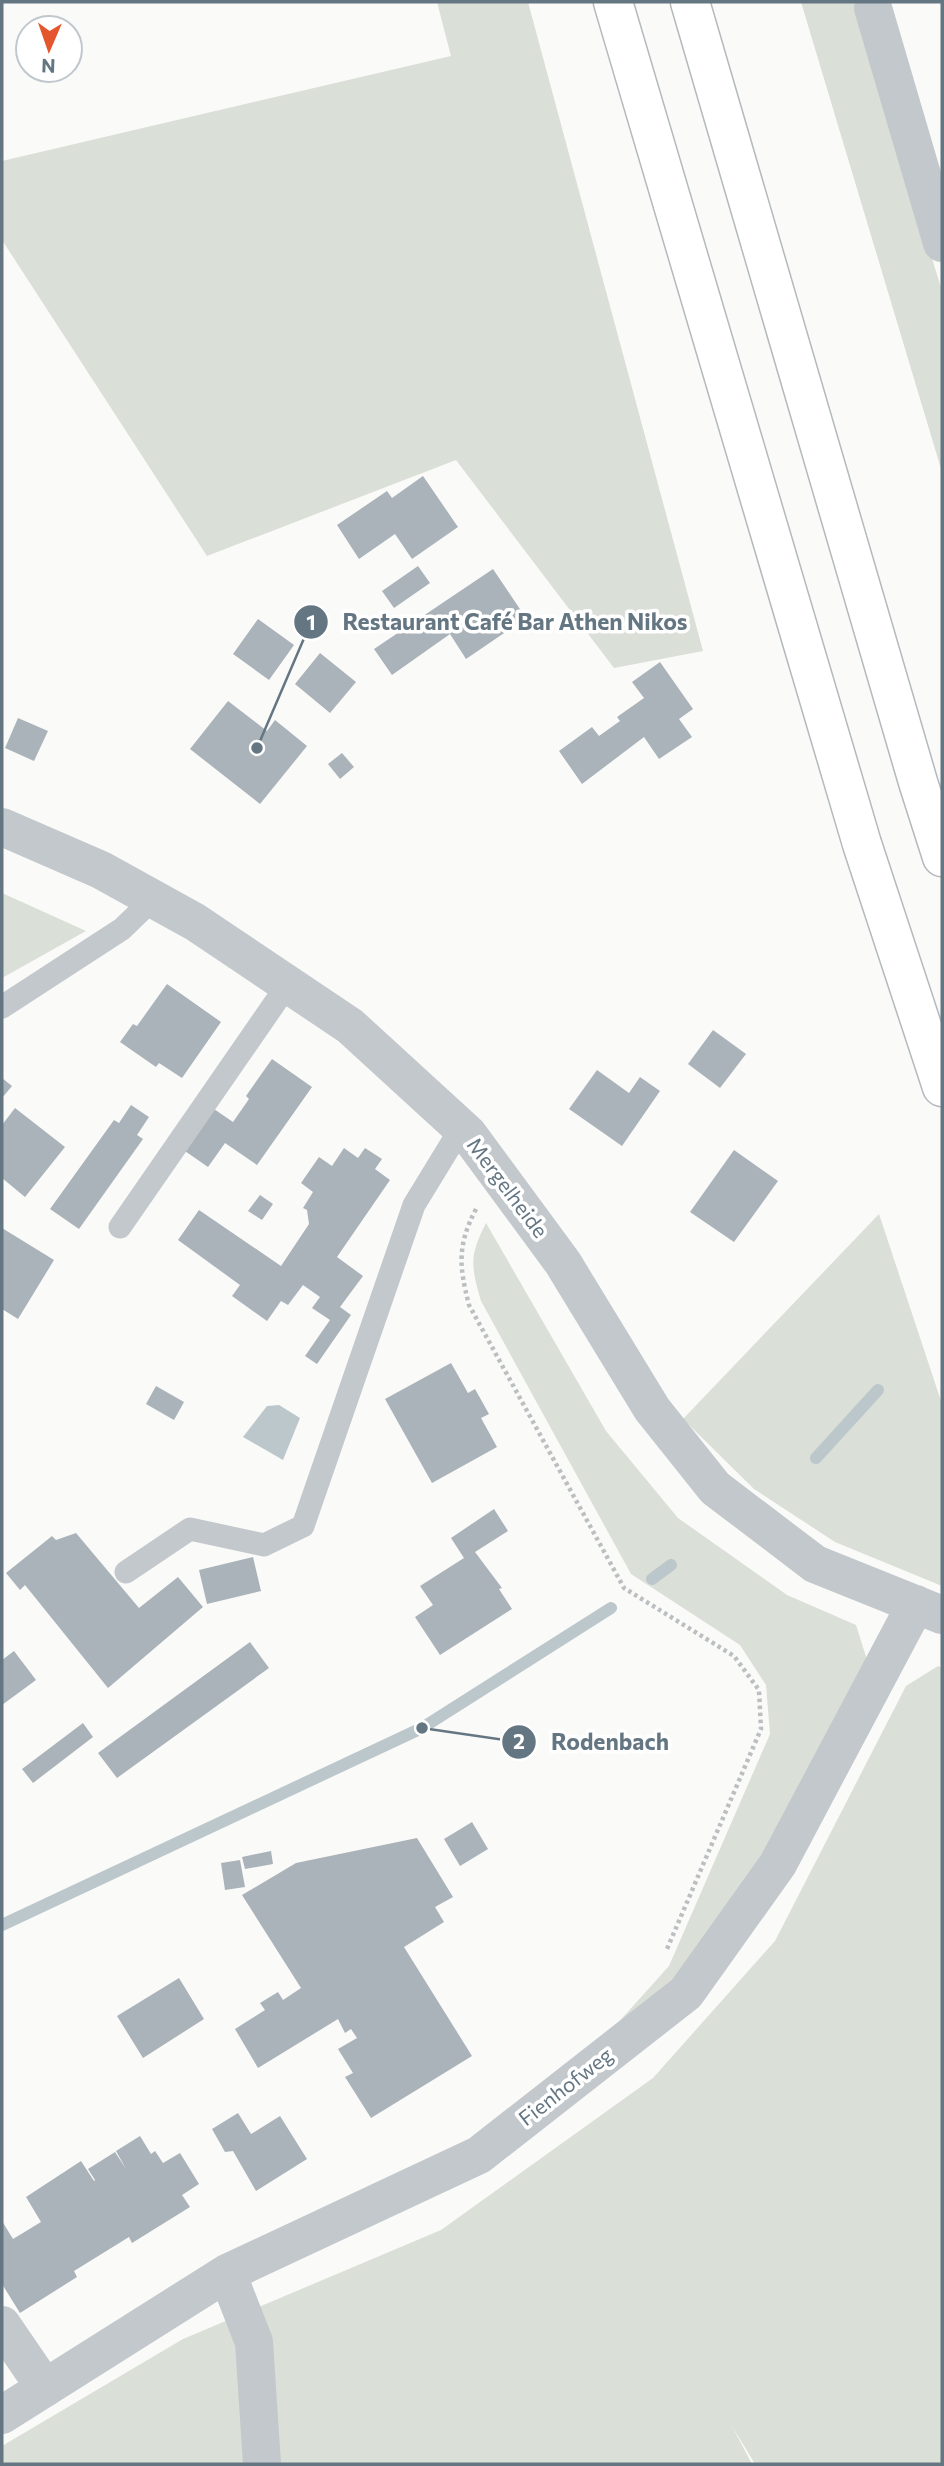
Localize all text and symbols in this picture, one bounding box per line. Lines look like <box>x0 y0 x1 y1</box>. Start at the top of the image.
north arrow <box>14 14 84 84</box>
text: N <box>41 55 56 78</box>
callout: Restaurant Café Bar Athen Nikos <box>294 600 702 644</box>
text: Restaurant Café Bar Athen Nikos <box>342 607 688 635</box>
text: 1 <box>306 609 316 634</box>
street label: Mergelheide <box>462 1132 554 1242</box>
callout: Rodenbach <box>502 1720 682 1764</box>
text: Rodenbach <box>551 1727 669 1755</box>
text: 2 <box>513 1728 525 1753</box>
street label: Fienhofweg <box>513 2041 617 2130</box>

